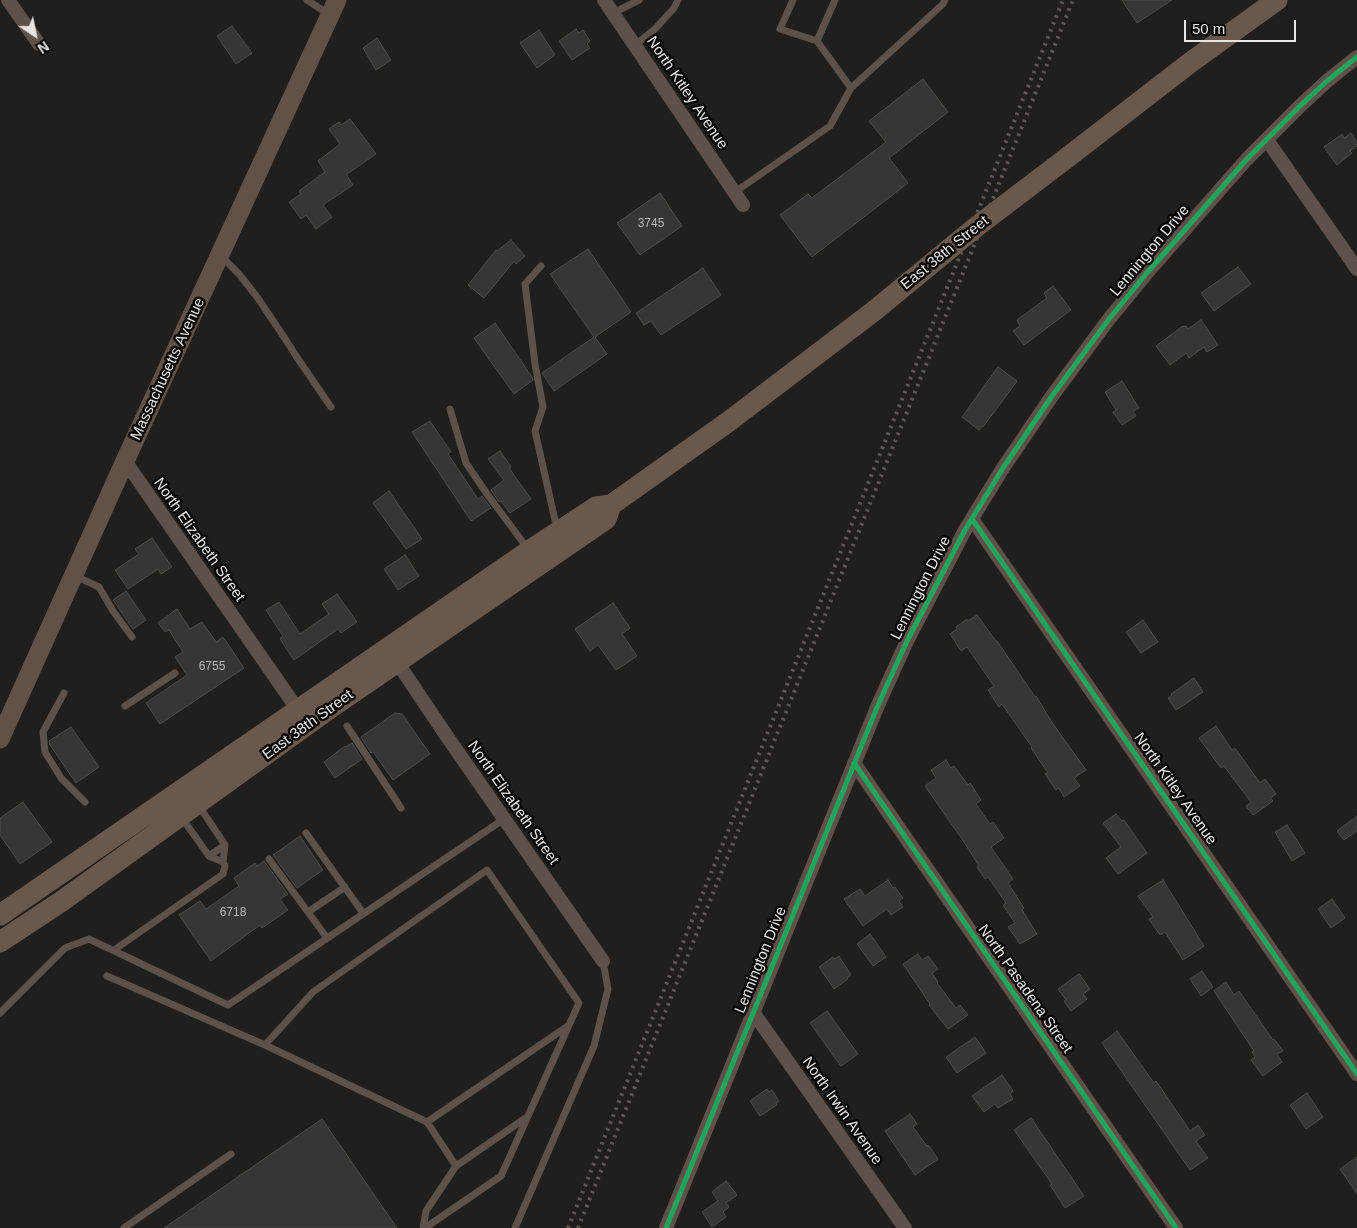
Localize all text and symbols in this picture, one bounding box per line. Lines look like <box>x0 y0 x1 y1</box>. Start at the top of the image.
north arrow <box>10 10 60 60</box>
scale bar <box>1187 10 1300 42</box>
text: 50 m <box>1192 20 1225 37</box>
street label: North Kitley Avenue <box>643 33 731 153</box>
text: N <box>35 38 52 57</box>
street label: Lennington Drive <box>1107 202 1193 300</box>
street label: East 38th Street <box>898 212 992 294</box>
house number: 3745 <box>638 217 664 231</box>
street label: Massachusetts Avenue <box>127 295 209 443</box>
street label: North Elizabeth Street <box>150 475 248 605</box>
street label: Lennington Drive <box>887 533 955 643</box>
house number: 6755 <box>199 660 225 674</box>
street label: East 38th Street <box>259 686 357 764</box>
street label: North Kitley Avenue <box>1130 730 1220 848</box>
street label: North Elizabeth Street <box>464 738 562 868</box>
street label: Lennington Drive <box>731 904 791 1016</box>
house number: 6718 <box>220 906 246 920</box>
street label: North Pasadena Street <box>974 921 1076 1057</box>
street label: North Irwin Avenue <box>798 1054 886 1168</box>

